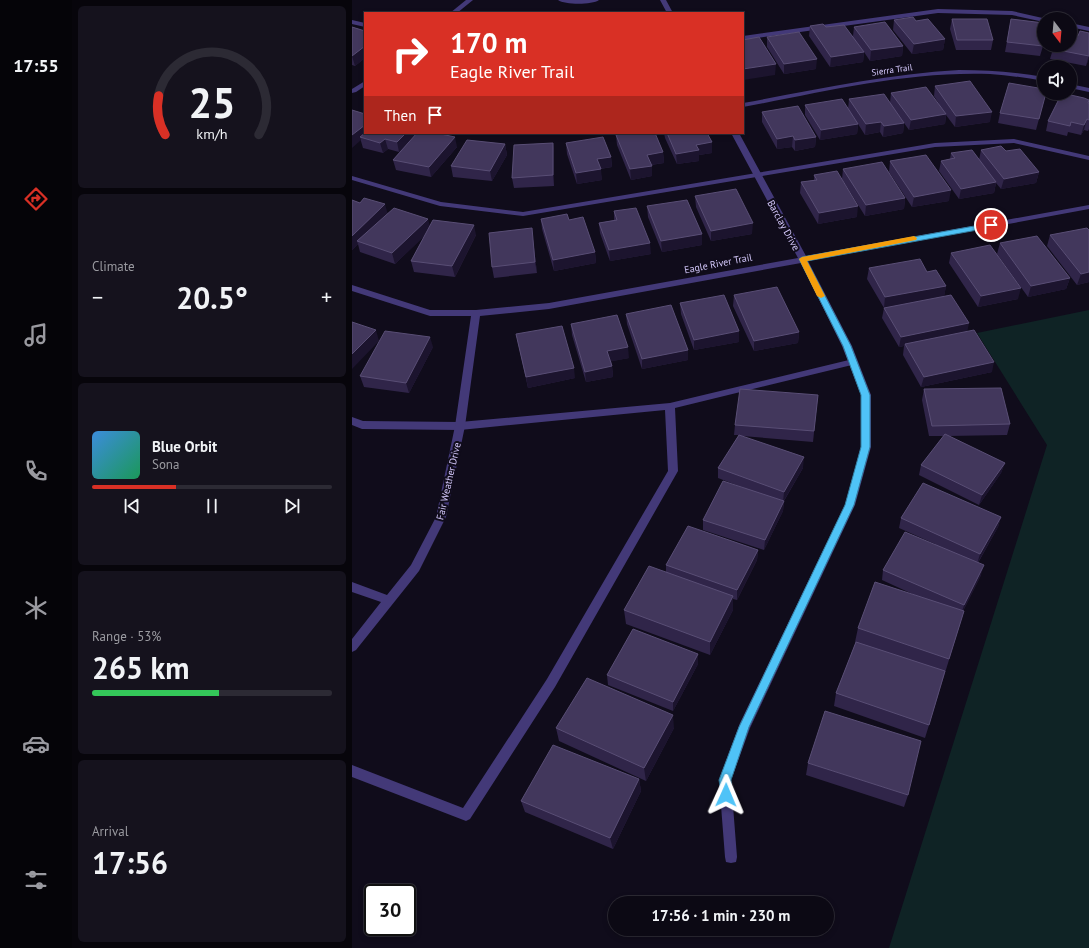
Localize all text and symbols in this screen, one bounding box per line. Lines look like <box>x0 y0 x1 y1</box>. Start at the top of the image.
north arrow <box>1037 12 1077 52</box>
map controls <box>1037 12 1077 100</box>
text: 170 m <box>450 24 527 61</box>
icon: right <box>384 28 436 80</box>
text: 17:55 <box>13 54 59 77</box>
text: Eagle River Trail <box>450 60 574 83</box>
button: sound <box>1037 60 1077 100</box>
street label: Sierra Trail <box>871 61 913 78</box>
text: 25 <box>188 76 236 129</box>
icon: arrive <box>424 104 446 126</box>
text: Then <box>384 106 416 125</box>
text: km/h <box>196 124 228 143</box>
icon: directions <box>22 185 50 213</box>
street label: Barclay Drive <box>764 198 803 253</box>
pin <box>974 208 1008 242</box>
icon: arrive <box>980 214 1002 236</box>
street label: Eagle River Trail <box>683 251 753 276</box>
text: Climate <box>92 258 135 275</box>
text: 20.5° <box>176 278 248 317</box>
text: − <box>92 283 103 311</box>
text: + <box>321 283 332 311</box>
icon: music <box>22 321 50 349</box>
text: Blue Orbit <box>152 437 217 456</box>
street label: Fair Weather Drive <box>433 441 464 521</box>
text: Sona <box>152 456 179 473</box>
icon: phone <box>22 457 50 485</box>
icon: previous <box>121 495 143 517</box>
icon: pause <box>201 495 223 517</box>
icon: next <box>281 495 303 517</box>
icon: climate <box>22 594 50 622</box>
text: Range · 53% <box>92 628 161 645</box>
text: 265 km <box>92 648 190 687</box>
icon: car <box>22 730 50 758</box>
position arrow <box>705 774 747 816</box>
text: Arrival <box>92 823 128 840</box>
text: 17:56 <box>92 843 168 882</box>
icon: filters <box>22 866 50 894</box>
speed limit sign: 30 <box>364 884 416 936</box>
text: 17:56 · 1 min · 230 m <box>652 906 790 925</box>

